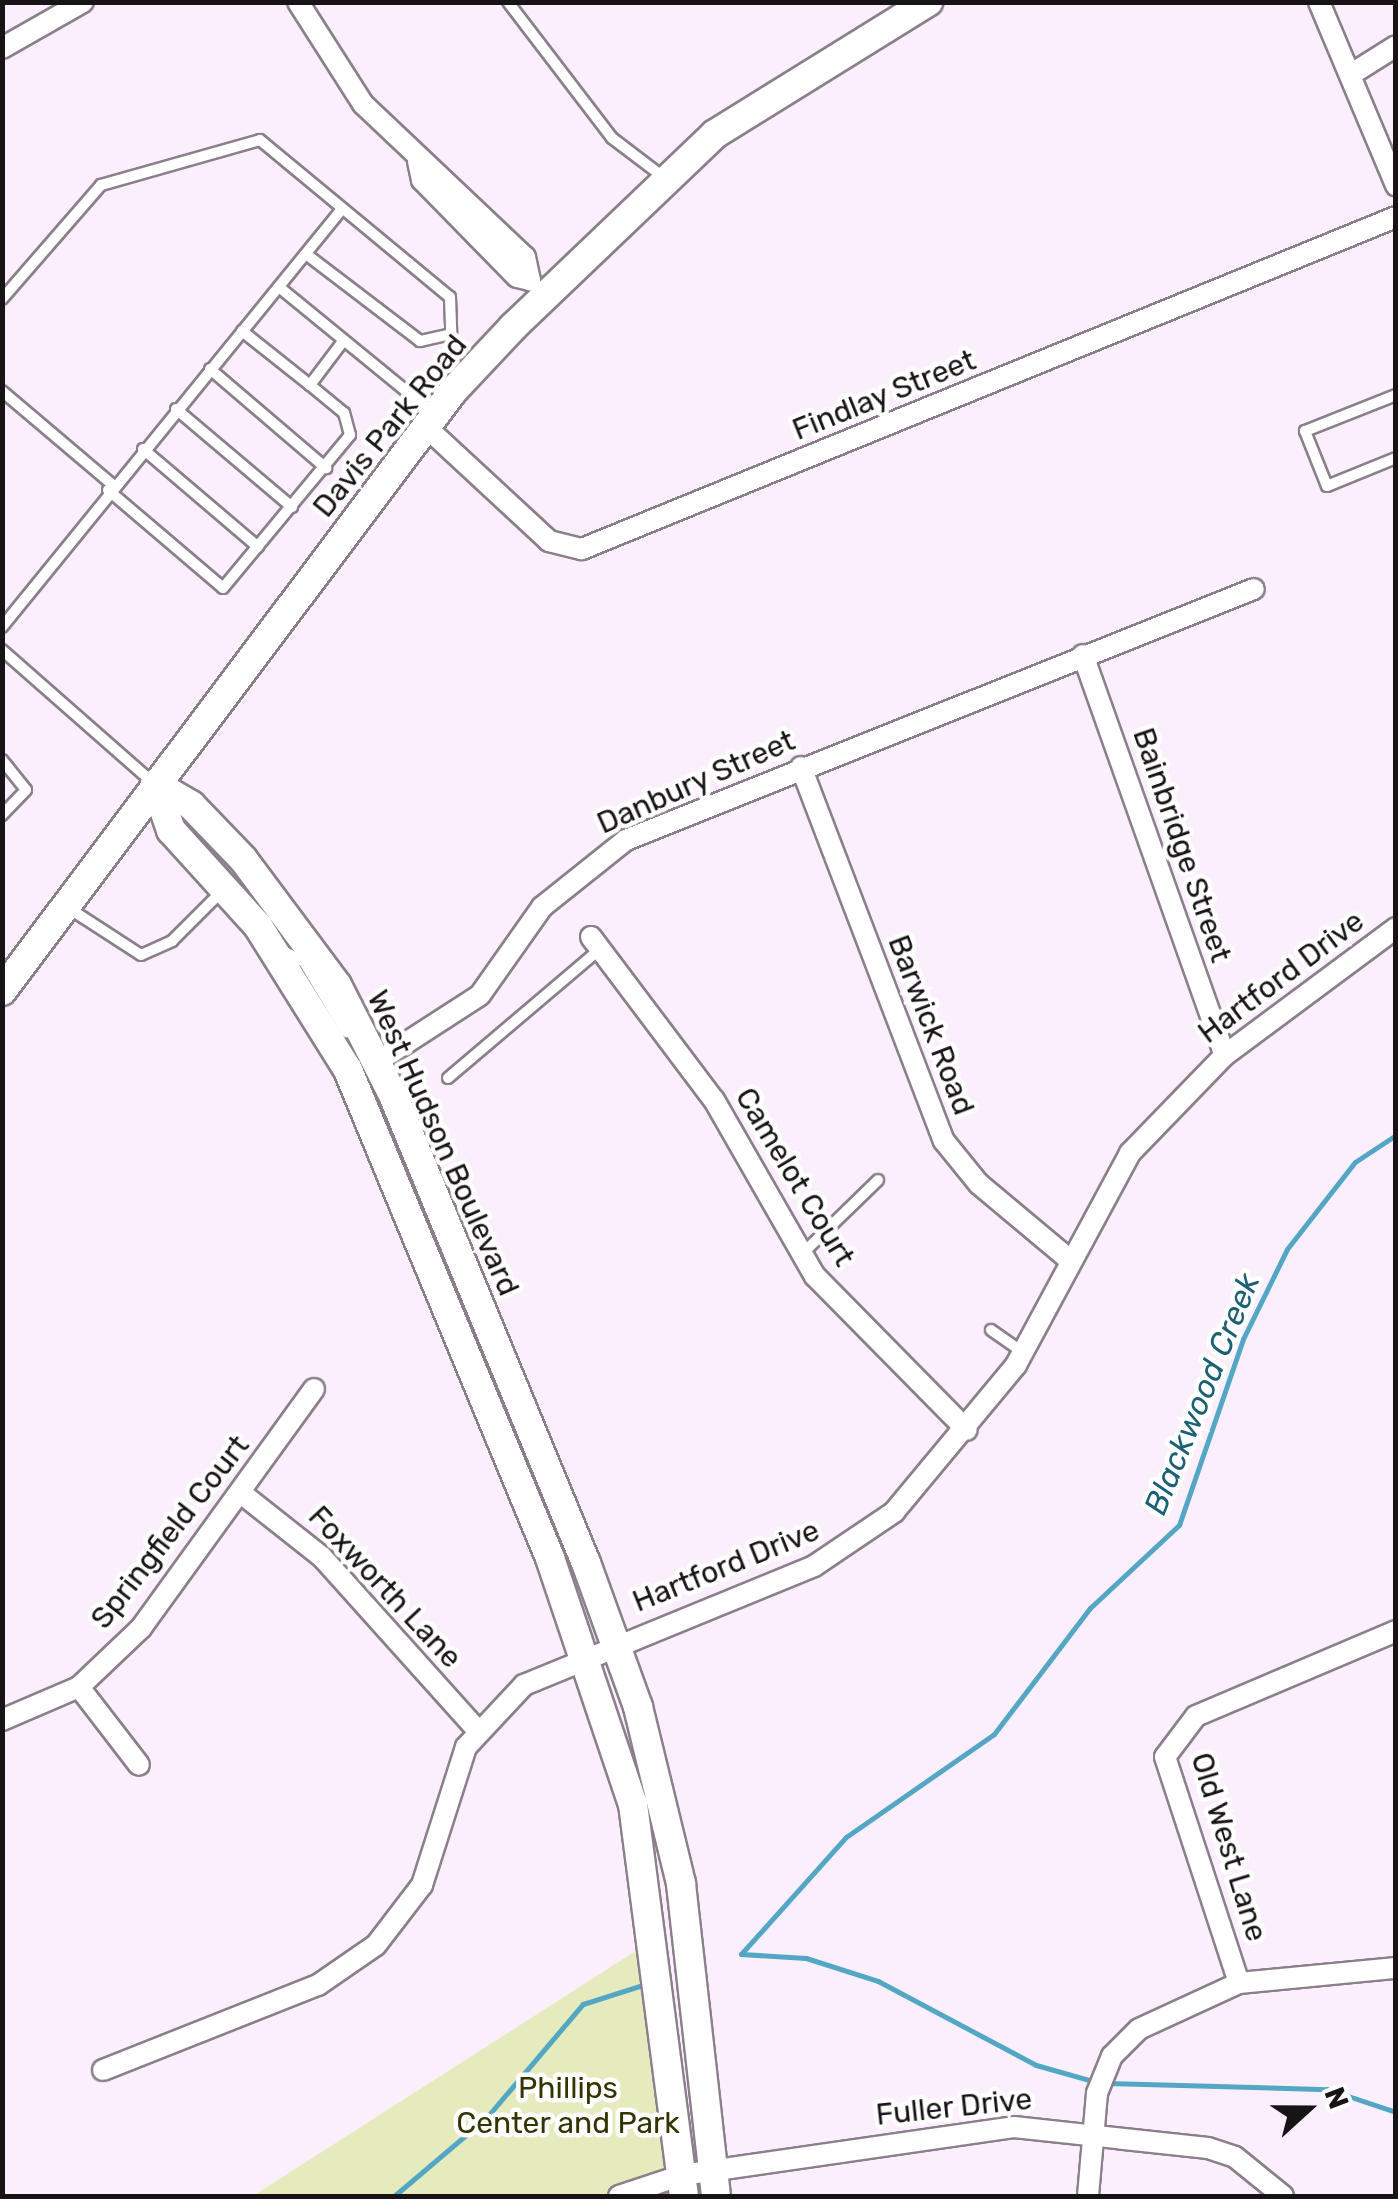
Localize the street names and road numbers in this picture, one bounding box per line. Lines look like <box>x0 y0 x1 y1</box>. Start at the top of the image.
street label: Davis Park Road <box>305 328 475 524</box>
street label: Findlay Street <box>787 342 981 448</box>
street label: Danbury Street <box>591 722 801 842</box>
street label: Bainbridge Street <box>1125 723 1239 967</box>
street label: Hartford Drive <box>1191 903 1371 1051</box>
street label: Barwick Road <box>880 930 982 1120</box>
street label: West Hudson Boulevard <box>359 985 527 1301</box>
street label: Camelot Court <box>728 1081 862 1273</box>
street label: Springfield Court <box>83 1428 257 1636</box>
street label: Foxworth Lane <box>301 1499 469 1675</box>
street label: Hartford Drive <box>627 1512 825 1620</box>
street label: Old West Lane <box>1183 1748 1275 1946</box>
street label: Fuller Drive <box>874 2081 1034 2133</box>

